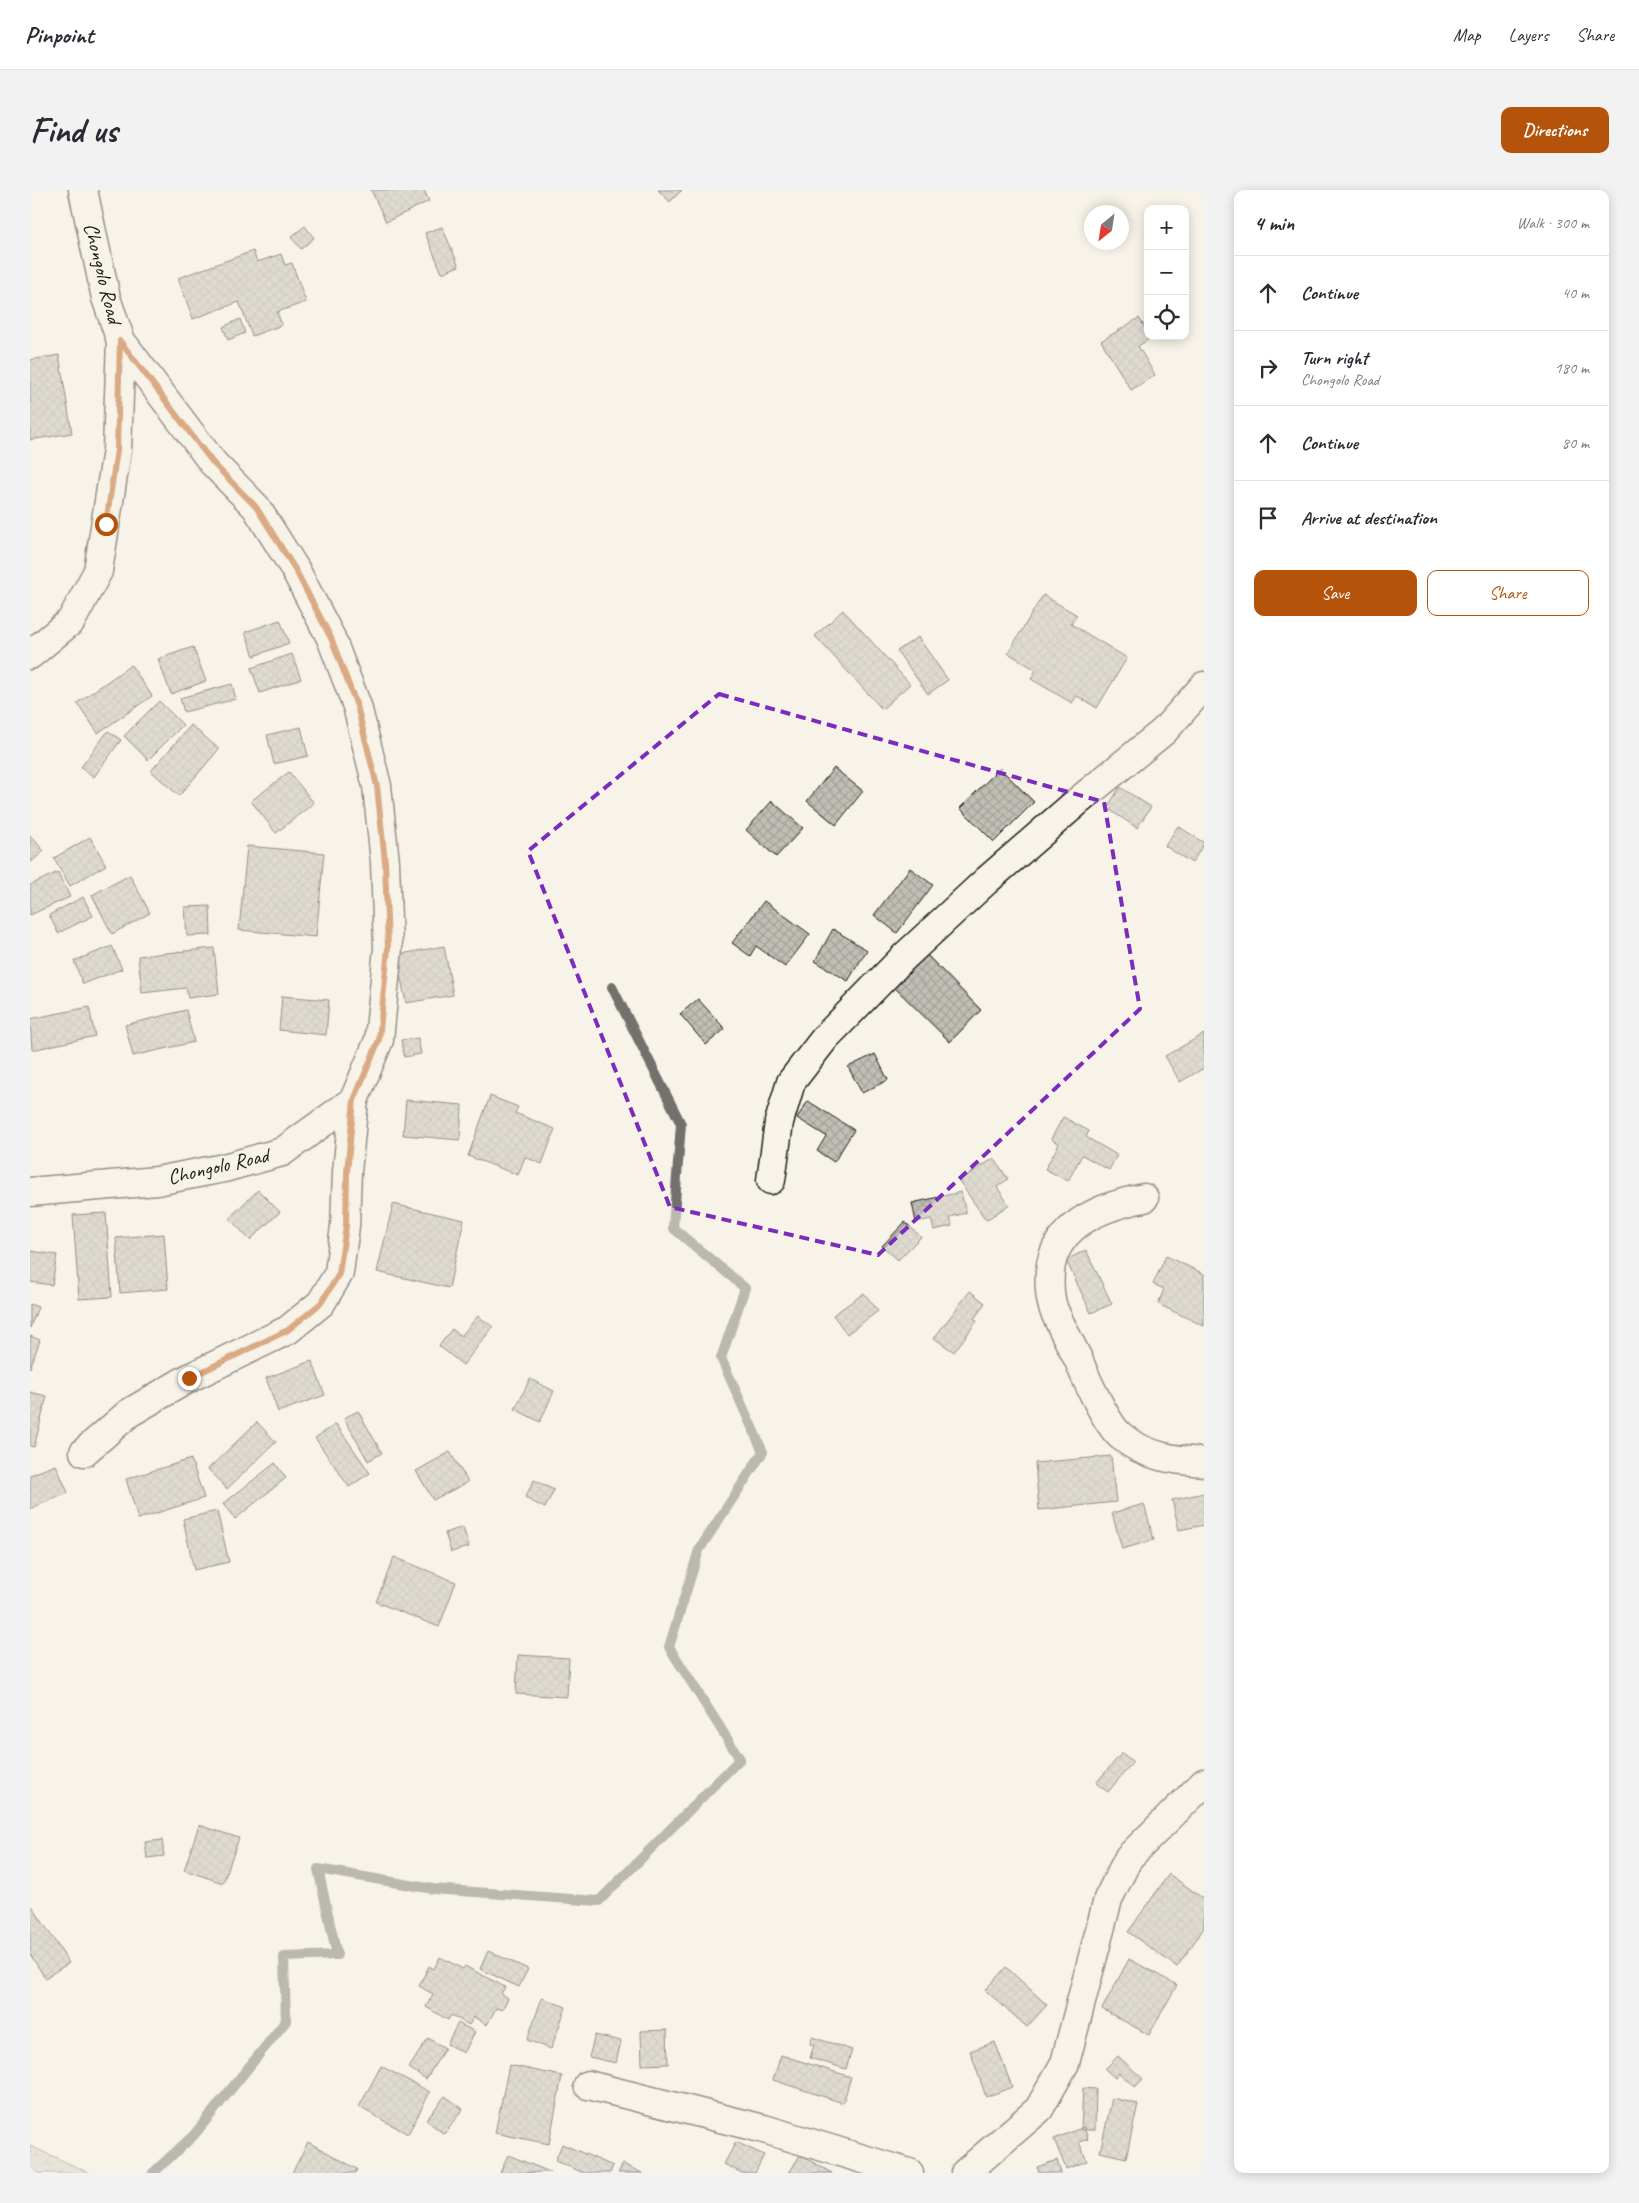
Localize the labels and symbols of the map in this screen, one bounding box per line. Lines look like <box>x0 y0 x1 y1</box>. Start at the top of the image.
north arrow <box>1084 205 1129 250</box>
street label: Chongolo Road <box>78 220 129 330</box>
route start <box>95 513 118 536</box>
street label: Chongolo Road <box>165 1141 275 1190</box>
route end <box>178 1367 201 1390</box>

